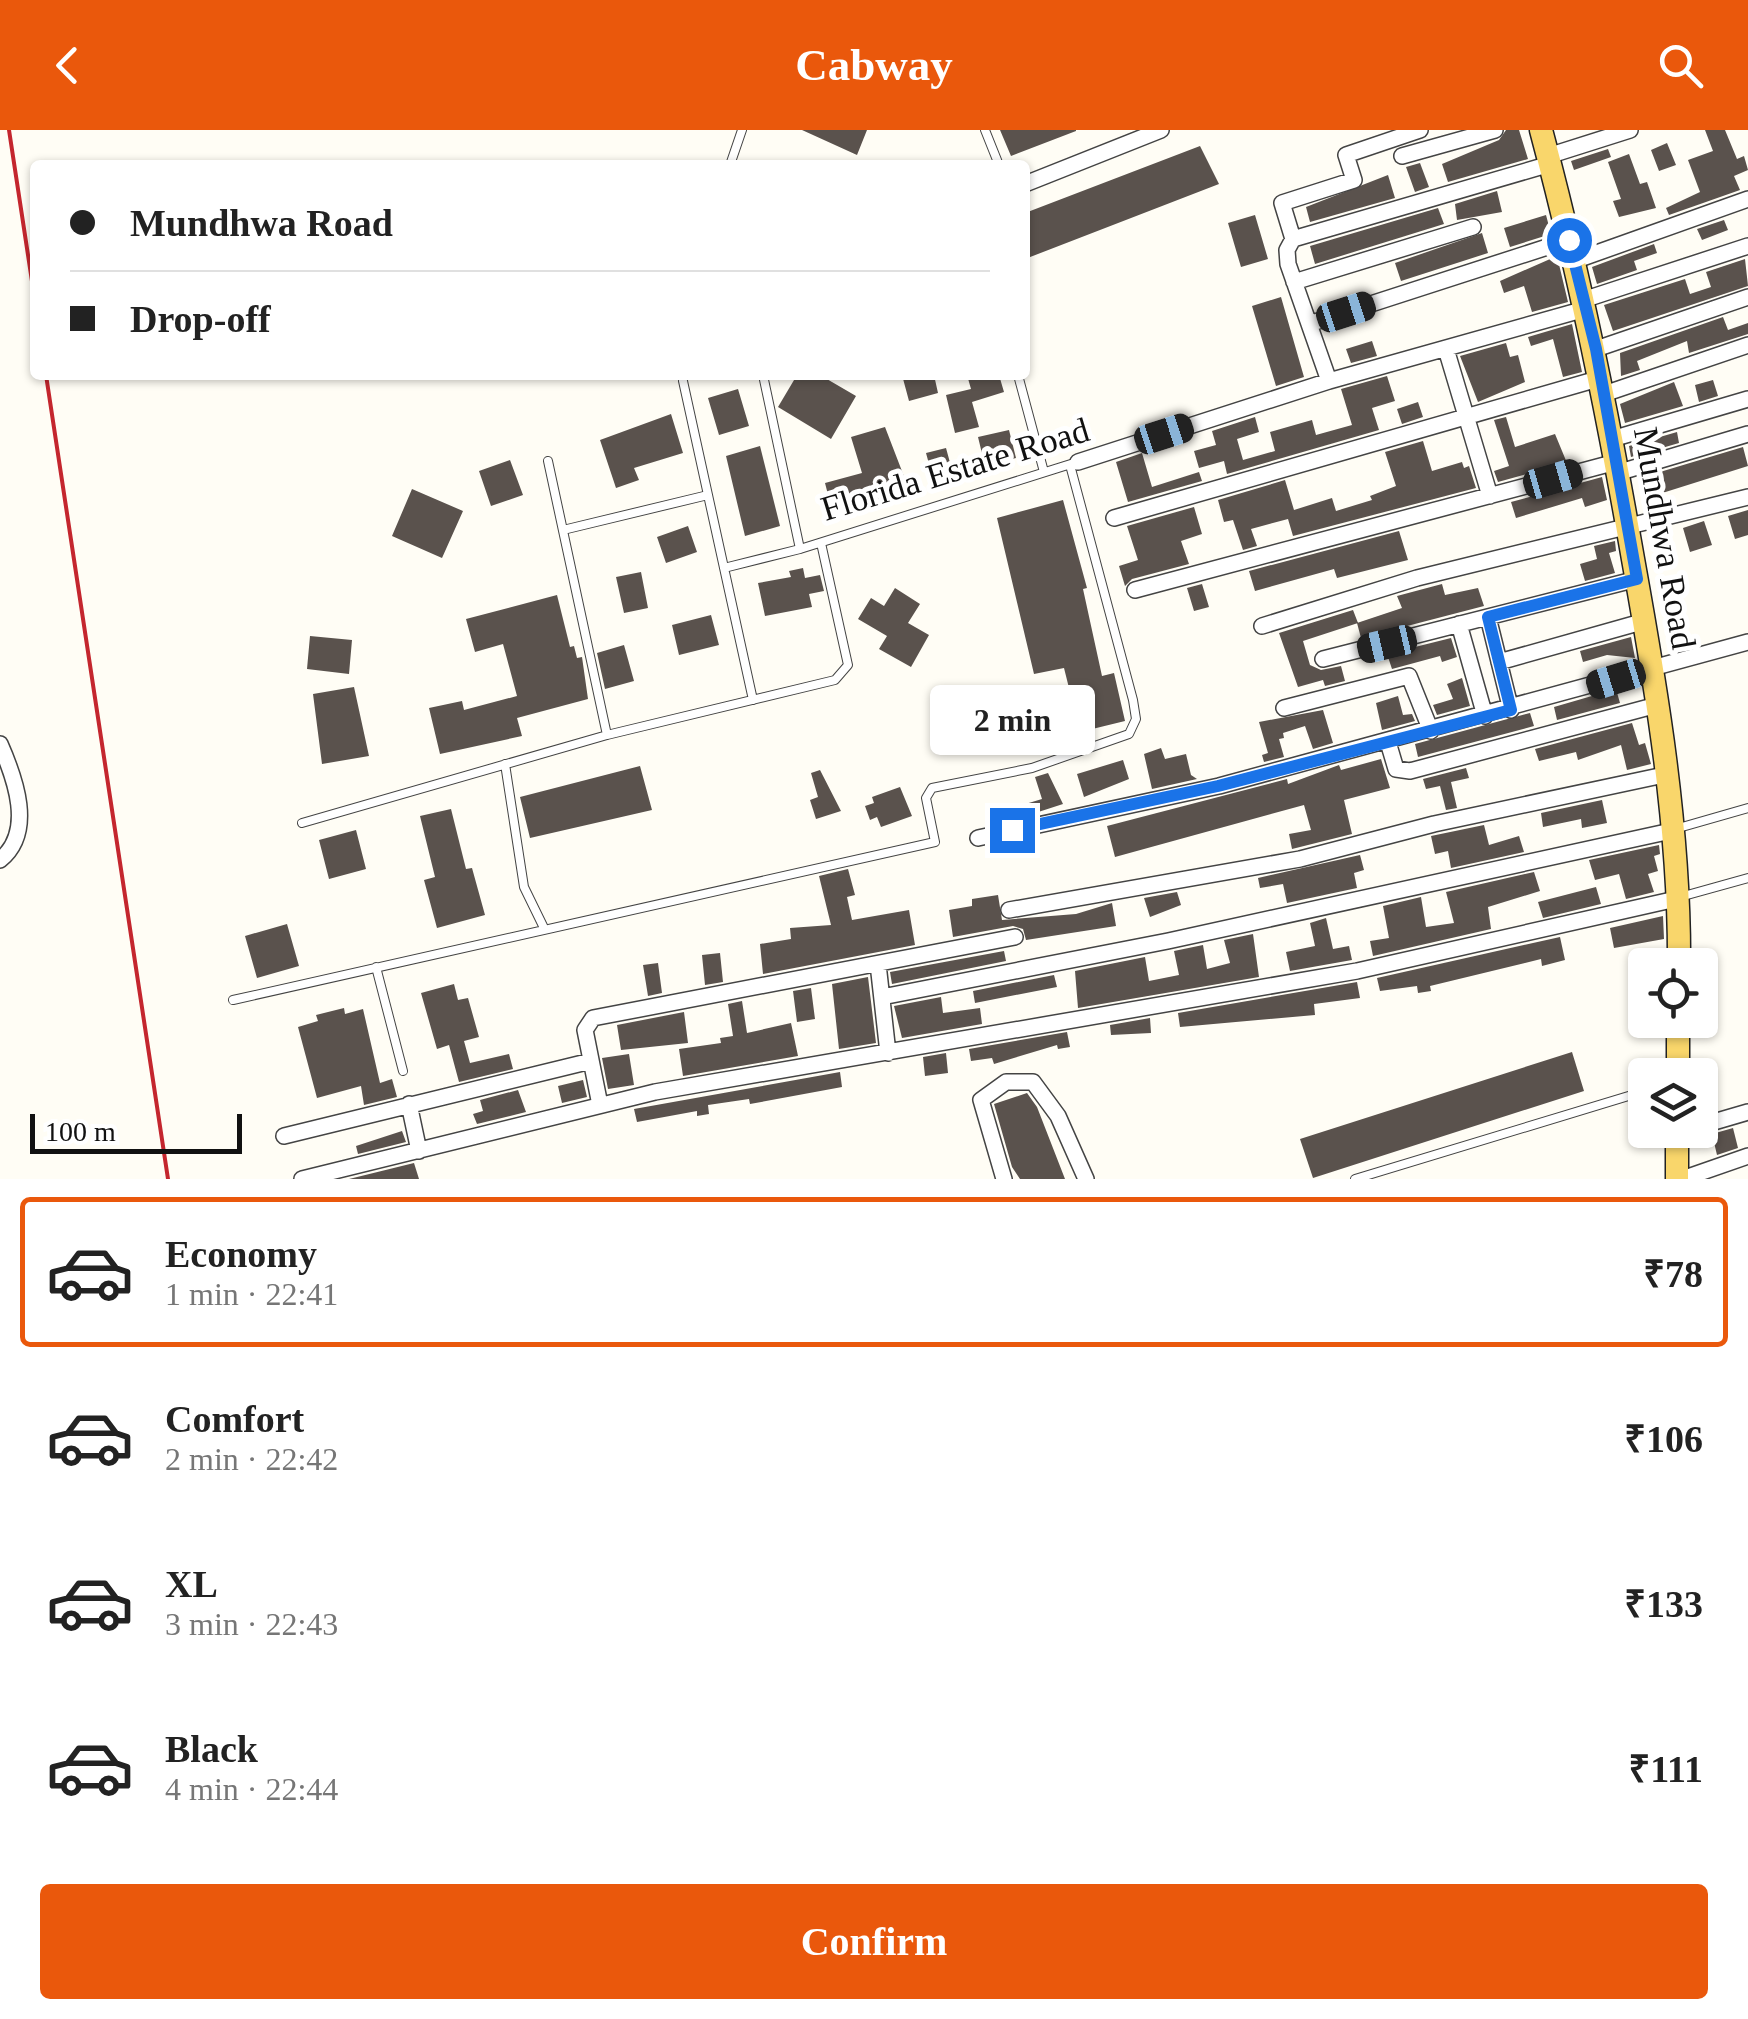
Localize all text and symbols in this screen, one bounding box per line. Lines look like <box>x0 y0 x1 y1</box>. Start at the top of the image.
icon: back <box>40 38 95 93</box>
icon: search <box>1653 38 1708 93</box>
text: Cabway <box>795 40 953 90</box>
text: Mundhwa Road <box>130 202 393 244</box>
route start <box>1547 218 1592 263</box>
car <box>1313 288 1379 336</box>
text: Drop-off <box>130 298 271 340</box>
street label: Florida Estate Road <box>817 410 1094 529</box>
car <box>1131 410 1197 458</box>
street label: Mundhwa Road <box>1626 424 1703 653</box>
car <box>1520 456 1586 502</box>
car <box>1354 623 1420 665</box>
car <box>1583 656 1649 702</box>
callout: 2 min <box>930 685 1094 755</box>
text: 2 min <box>974 702 1051 738</box>
route end <box>990 808 1035 853</box>
map controls <box>1628 948 1718 1148</box>
button: locate <box>1628 948 1718 1038</box>
button: layers <box>1628 1058 1718 1148</box>
scale bar <box>30 1109 242 1154</box>
text: 100 m <box>45 1116 116 1147</box>
icon: car <box>45 1227 135 1317</box>
text: Economy <box>165 1233 317 1275</box>
text: ₹78 <box>1643 1253 1703 1295</box>
text: 1 min · 22:41 <box>165 1276 338 1312</box>
icon: car <box>45 1392 135 1482</box>
text: Comfort <box>165 1398 304 1440</box>
text: ₹106 <box>1624 1418 1703 1460</box>
text: 2 min · 22:42 <box>165 1441 338 1477</box>
icon: car <box>45 1557 135 1647</box>
text: XL <box>165 1563 218 1605</box>
text: ₹133 <box>1624 1583 1703 1625</box>
text: 3 min · 22:43 <box>165 1606 338 1642</box>
icon: car <box>45 1722 135 1812</box>
text: Black <box>165 1728 258 1770</box>
text: ₹111 <box>1628 1748 1703 1790</box>
text: 4 min · 22:44 <box>165 1771 338 1807</box>
button: Confirm <box>40 1884 1708 1999</box>

